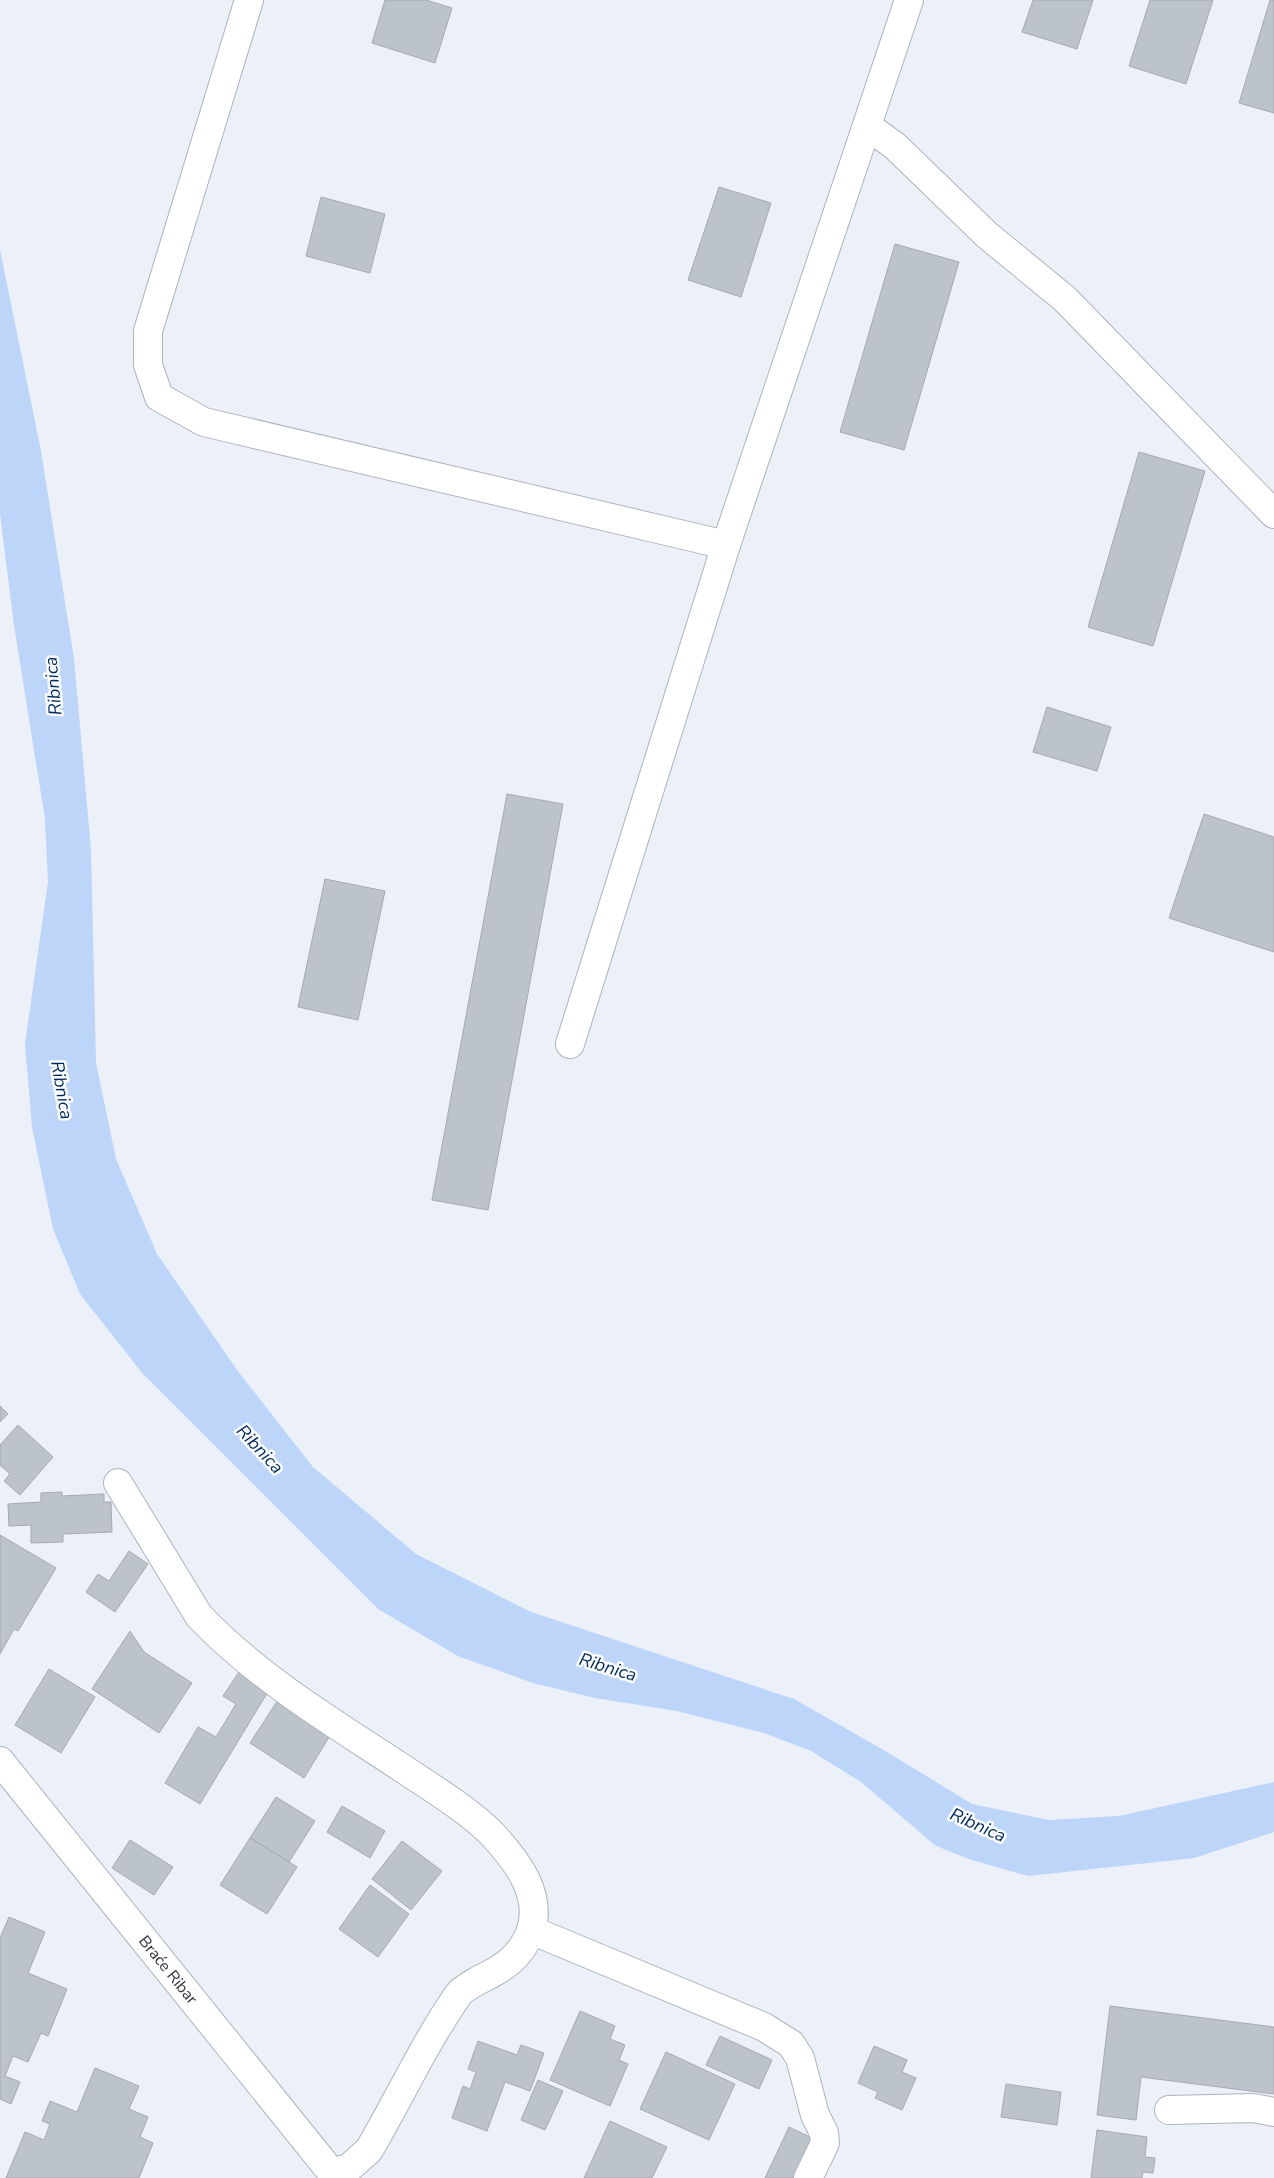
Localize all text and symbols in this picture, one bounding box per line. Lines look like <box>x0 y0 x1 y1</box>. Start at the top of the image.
water label: Ribnica <box>38 656 68 716</box>
water label: Ribnica <box>45 1059 79 1121</box>
water label: Ribnica <box>231 1419 289 1479</box>
water label: Ribnica <box>576 1647 640 1687</box>
water label: Ribnica <box>946 1802 1010 1848</box>
street label: Braće Ribar <box>133 1931 203 2009</box>

